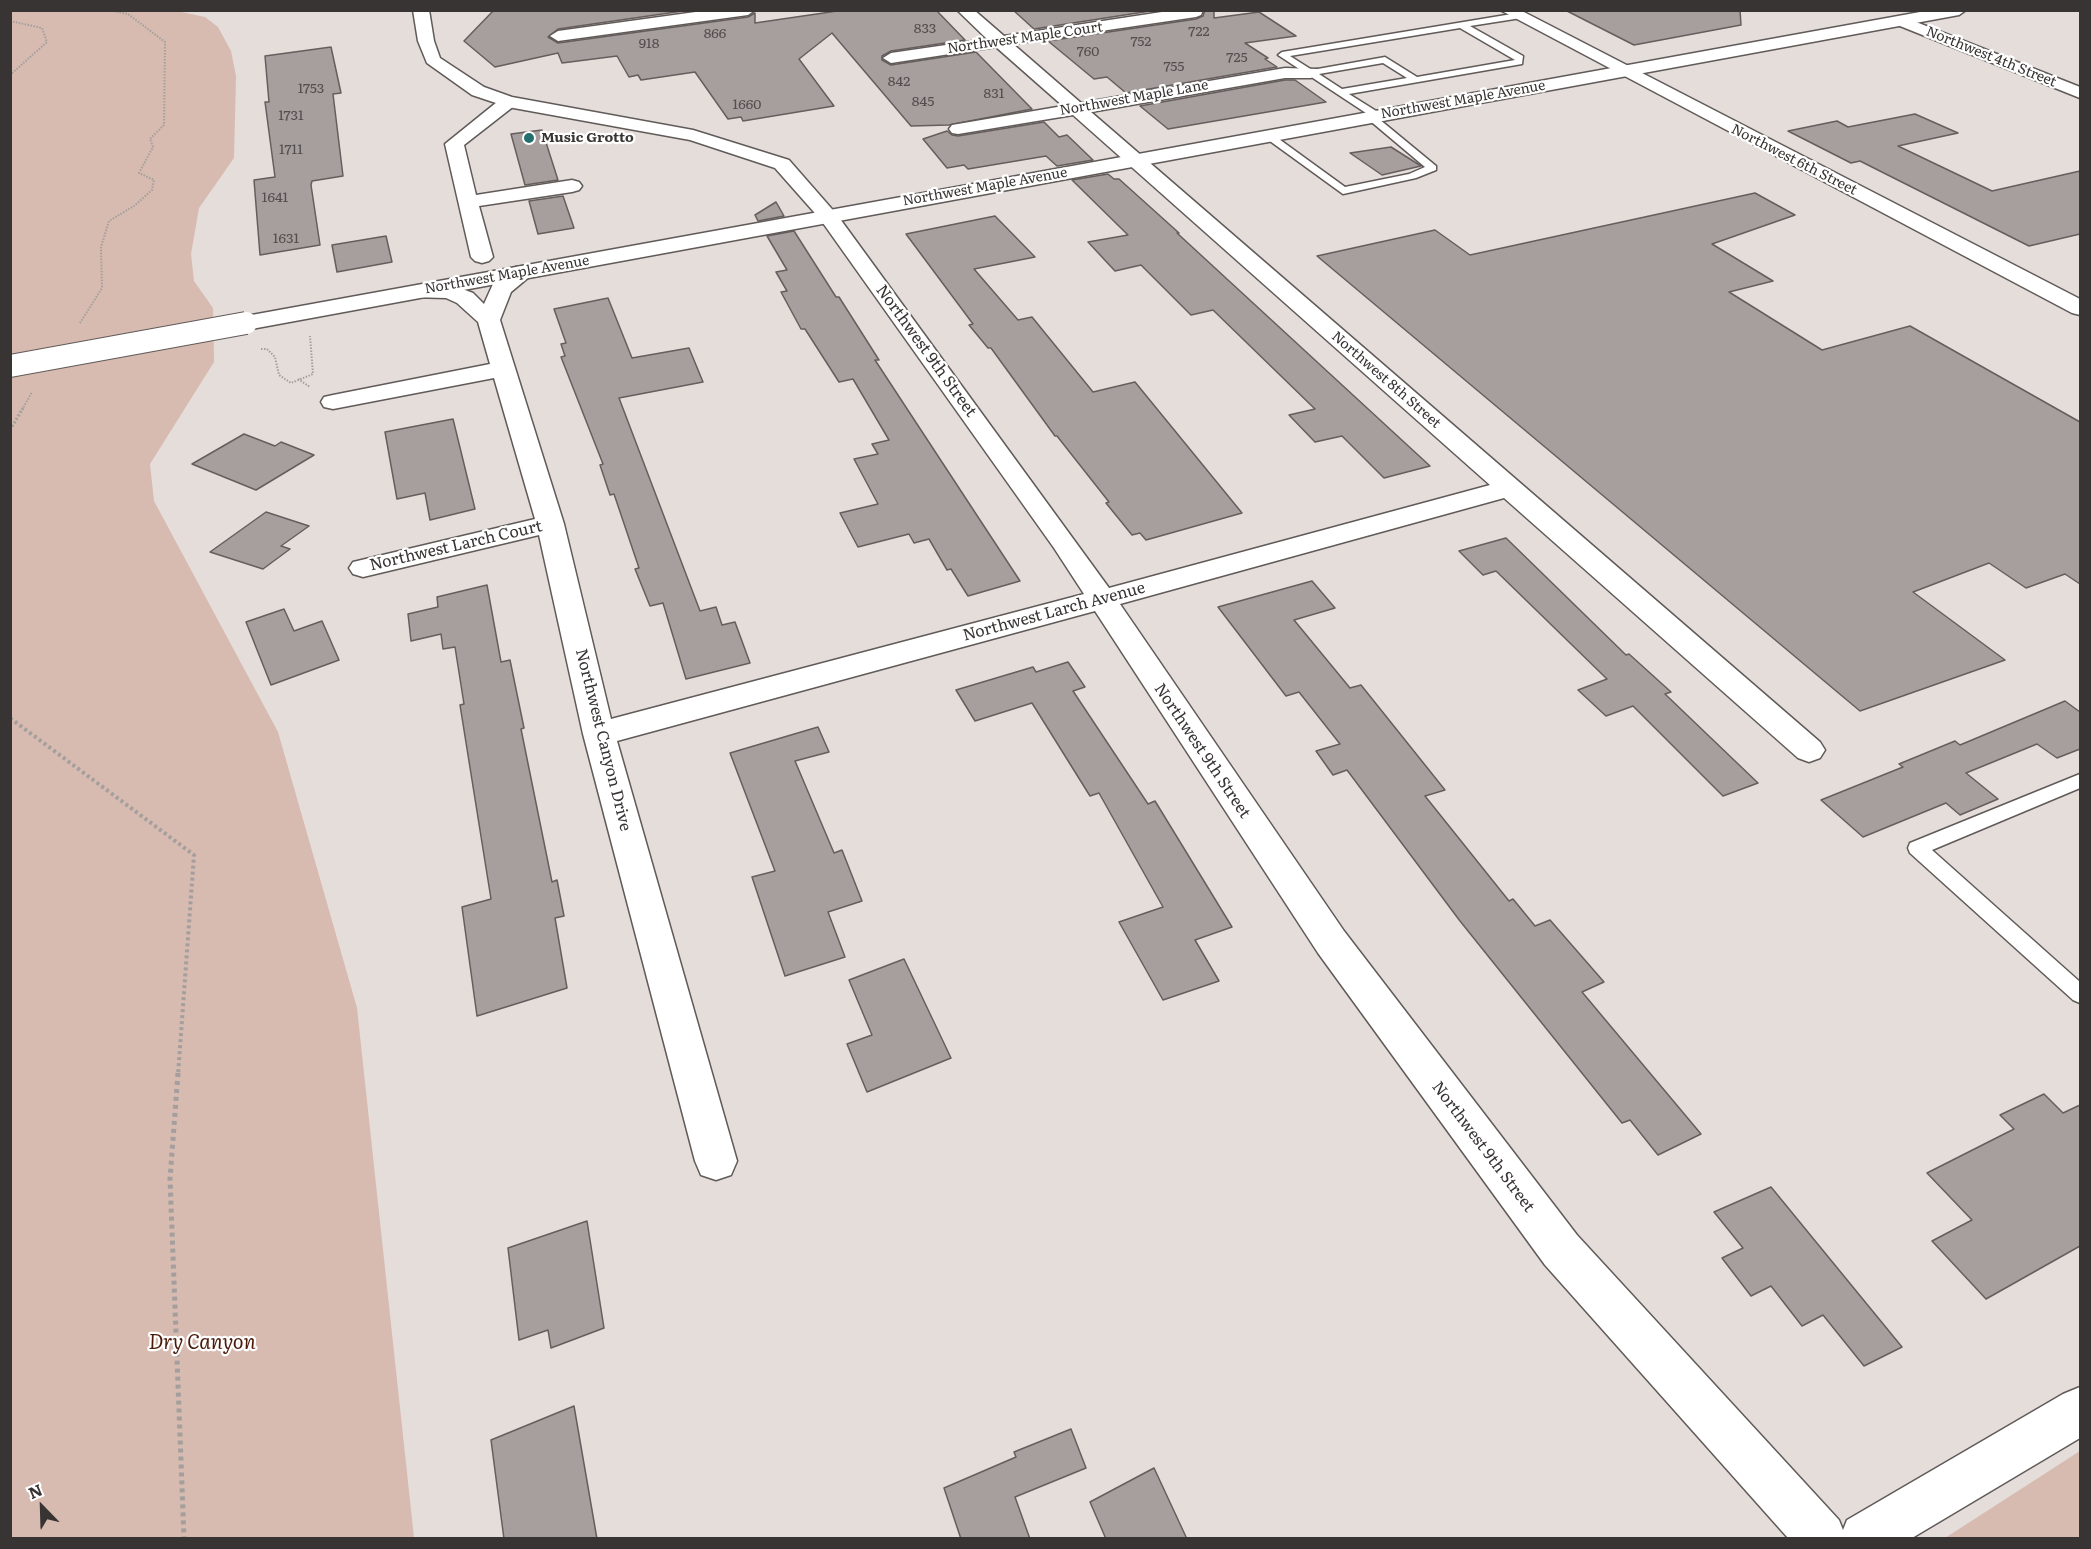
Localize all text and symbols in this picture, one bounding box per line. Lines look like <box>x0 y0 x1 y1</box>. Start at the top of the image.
street label: Northwest Maple Court <box>946 19 1104 57</box>
house number: 833 <box>914 21 936 37</box>
street label: Northwest 4th Street <box>1923 23 2059 91</box>
house number: 722 <box>1188 24 1210 40</box>
house number: 866 <box>704 26 726 42</box>
house number: 752 <box>1131 34 1151 50</box>
house number: 918 <box>639 36 659 52</box>
house number: 760 <box>1077 44 1099 60</box>
house number: 725 <box>1226 50 1248 66</box>
house number: 755 <box>1164 59 1184 75</box>
house number: 842 <box>888 74 910 90</box>
street label: Northwest Maple Lane <box>1058 77 1210 119</box>
street label: Northwest Maple Avenue <box>1379 77 1547 123</box>
house number: 1753 <box>298 81 324 97</box>
house number: 831 <box>984 86 1004 102</box>
house number: 845 <box>912 94 934 110</box>
house number: 1660 <box>733 97 761 113</box>
house number: 1731 <box>278 108 304 124</box>
street label: Northwest 6th Street <box>1728 121 1860 199</box>
place label: Music Grotto <box>541 130 634 146</box>
marker: Music Grotto <box>522 131 536 145</box>
house number: 1711 <box>279 142 303 158</box>
street label: Northwest Maple Avenue <box>901 164 1069 210</box>
house number: 1641 <box>262 190 288 206</box>
house number: 1631 <box>273 231 299 247</box>
street label: Northwest Maple Avenue <box>423 252 591 298</box>
street label: Northwest 9th Street <box>872 281 980 421</box>
street label: Northwest 8th Street <box>1328 328 1444 432</box>
street label: Northwest Larch Court <box>368 517 544 575</box>
street label: Northwest Larch Avenue <box>961 578 1147 646</box>
street label: Northwest Canyon Drive <box>571 647 635 833</box>
street label: Northwest 9th Street <box>1150 680 1254 822</box>
street label: Northwest 9th Street <box>1428 1078 1538 1216</box>
park label: Dry Canyon <box>148 1331 256 1355</box>
north arrow <box>12 1477 72 1537</box>
text: N <box>24 1477 46 1504</box>

